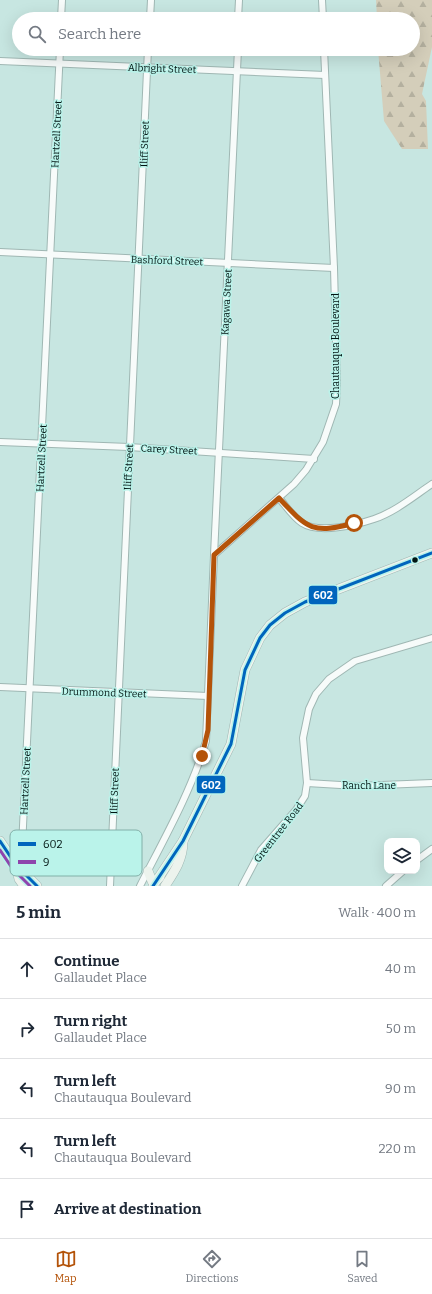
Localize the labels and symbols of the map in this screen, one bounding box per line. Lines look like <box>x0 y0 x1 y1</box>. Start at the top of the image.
street label: Albright Street <box>128 62 197 76</box>
street label: Hartzell Street <box>49 100 65 168</box>
street label: Iliff Street <box>138 120 152 167</box>
street label: Bashford Street <box>131 254 204 268</box>
street label: Kagawa Street <box>219 268 235 335</box>
street label: Chautauqua Boulevard <box>330 293 342 399</box>
street label: Hartzell Street <box>34 424 50 492</box>
street label: Iliff Street <box>122 443 136 491</box>
street label: Carey Street <box>140 443 198 457</box>
route start <box>345 514 363 532</box>
unlabelled marker <box>410 555 420 565</box>
line badge: 602 <box>308 585 338 605</box>
text: 602 <box>313 589 333 602</box>
street label: Drummond Street <box>61 686 147 700</box>
street label: Hartzell Street <box>18 747 34 815</box>
route end <box>193 747 211 765</box>
street label: Iliff Street <box>108 767 122 814</box>
line badge: 602 <box>196 775 226 794</box>
text: 602 <box>201 779 221 792</box>
street label: Ranch Lane <box>342 780 396 792</box>
street label: Greentree Road <box>252 800 306 865</box>
legend <box>10 830 142 876</box>
text: 602 <box>43 838 63 851</box>
text: 9 <box>43 856 49 869</box>

